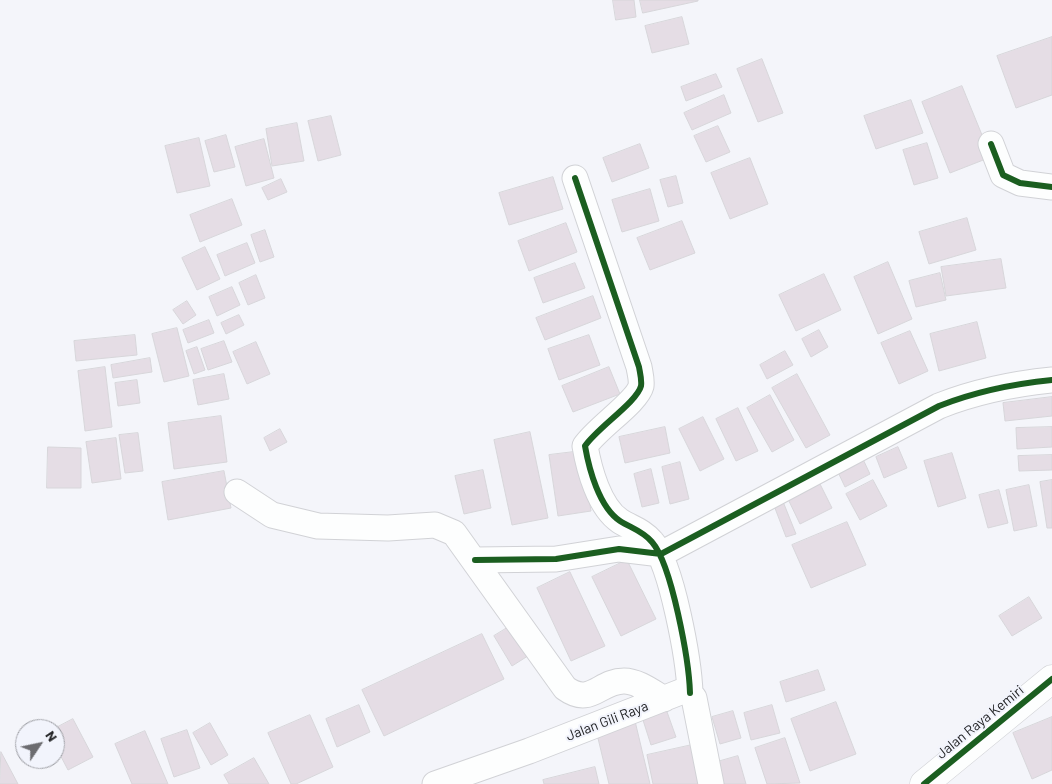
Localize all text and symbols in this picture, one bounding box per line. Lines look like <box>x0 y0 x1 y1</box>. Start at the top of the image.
street label: Jalan Raya Kemiri <box>933 682 1027 762</box>
street label: Jalan Gili Raya <box>563 698 651 744</box>
north arrow <box>15 719 65 769</box>
text: N <box>42 727 62 745</box>

